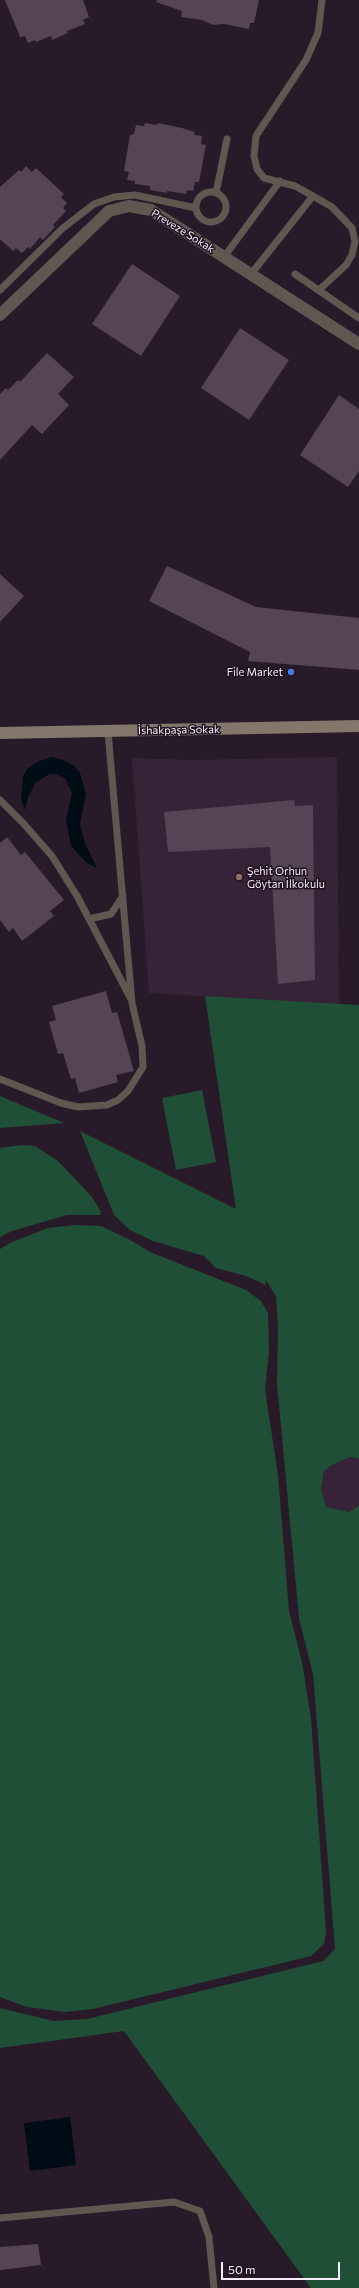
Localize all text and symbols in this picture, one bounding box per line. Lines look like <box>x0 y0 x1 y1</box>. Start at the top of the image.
street label: Preveze Sokak <box>149 206 217 256</box>
place label: File Market <box>227 665 283 679</box>
marker: File Market <box>286 667 296 677</box>
street label: İshakpaşa Sokak <box>138 723 220 737</box>
place label: Şehit Orhun Göytan İlkokulu <box>247 864 325 890</box>
marker: Şehit Orhun Göytan İlkokulu <box>234 872 244 882</box>
scale bar <box>223 2254 342 2280</box>
text: 50 m <box>228 2262 256 2276</box>

